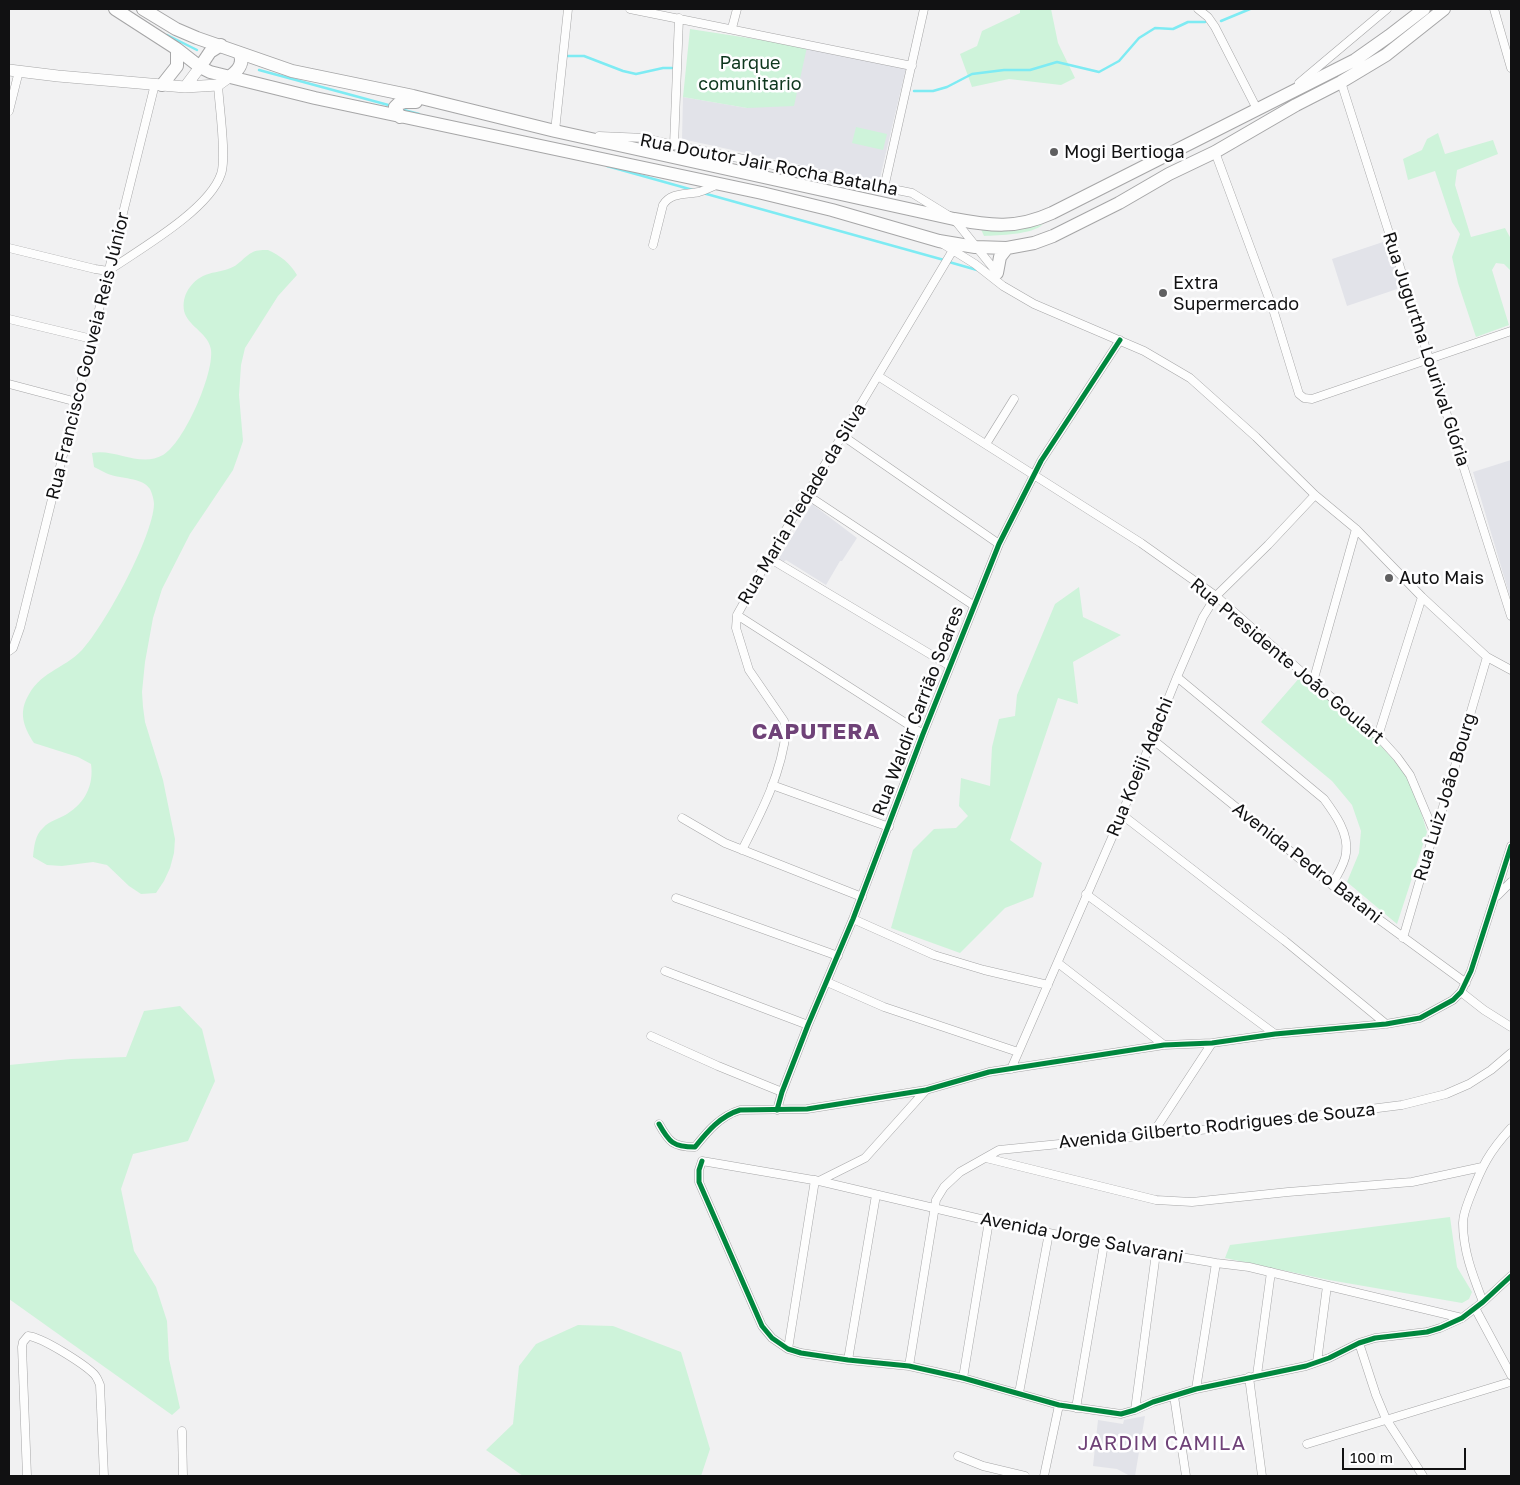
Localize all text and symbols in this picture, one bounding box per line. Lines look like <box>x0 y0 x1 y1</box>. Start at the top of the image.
park label: Parque comunitario <box>698 52 802 94</box>
street label: Rua Doutor Jair Rocha Batalha <box>638 129 900 201</box>
place label: Mogi Bertioga <box>1064 141 1185 163</box>
marker: Mogi Bertioga <box>1048 146 1060 158</box>
street label: Rua Francisco Gouveia Reis Júnior <box>42 210 134 502</box>
street label: Rua Jugurtha Lourival Glória <box>1378 229 1474 469</box>
place label: Extra Supermercado <box>1173 272 1299 314</box>
marker: Extra Supermercado <box>1157 287 1169 299</box>
street label: Rua Maria Piedade da Silva <box>733 399 871 609</box>
place label: Auto Mais <box>1399 567 1484 589</box>
marker: Auto Mais <box>1383 572 1395 584</box>
street label: Rua Presidente João Goulart <box>1186 573 1388 749</box>
street label: Rua Waldir Carrião Soares <box>868 603 968 819</box>
street label: Rua Koeiji Adachi <box>1102 694 1178 840</box>
street label: Rua Luiz João Bourg <box>1409 710 1481 884</box>
district label: CAPUTERA <box>751 719 881 745</box>
street label: Avenida Pedro Batani <box>1228 798 1386 928</box>
street label: Avenida Gilberto Rodrigues de Souza <box>1058 1099 1376 1153</box>
street label: Avenida Jorge Salvarani <box>979 1208 1185 1268</box>
district label: JARDIM CAMILA <box>1076 1432 1248 1456</box>
scale bar <box>1345 1438 1469 1470</box>
text: 100 m <box>1350 1448 1393 1466</box>

